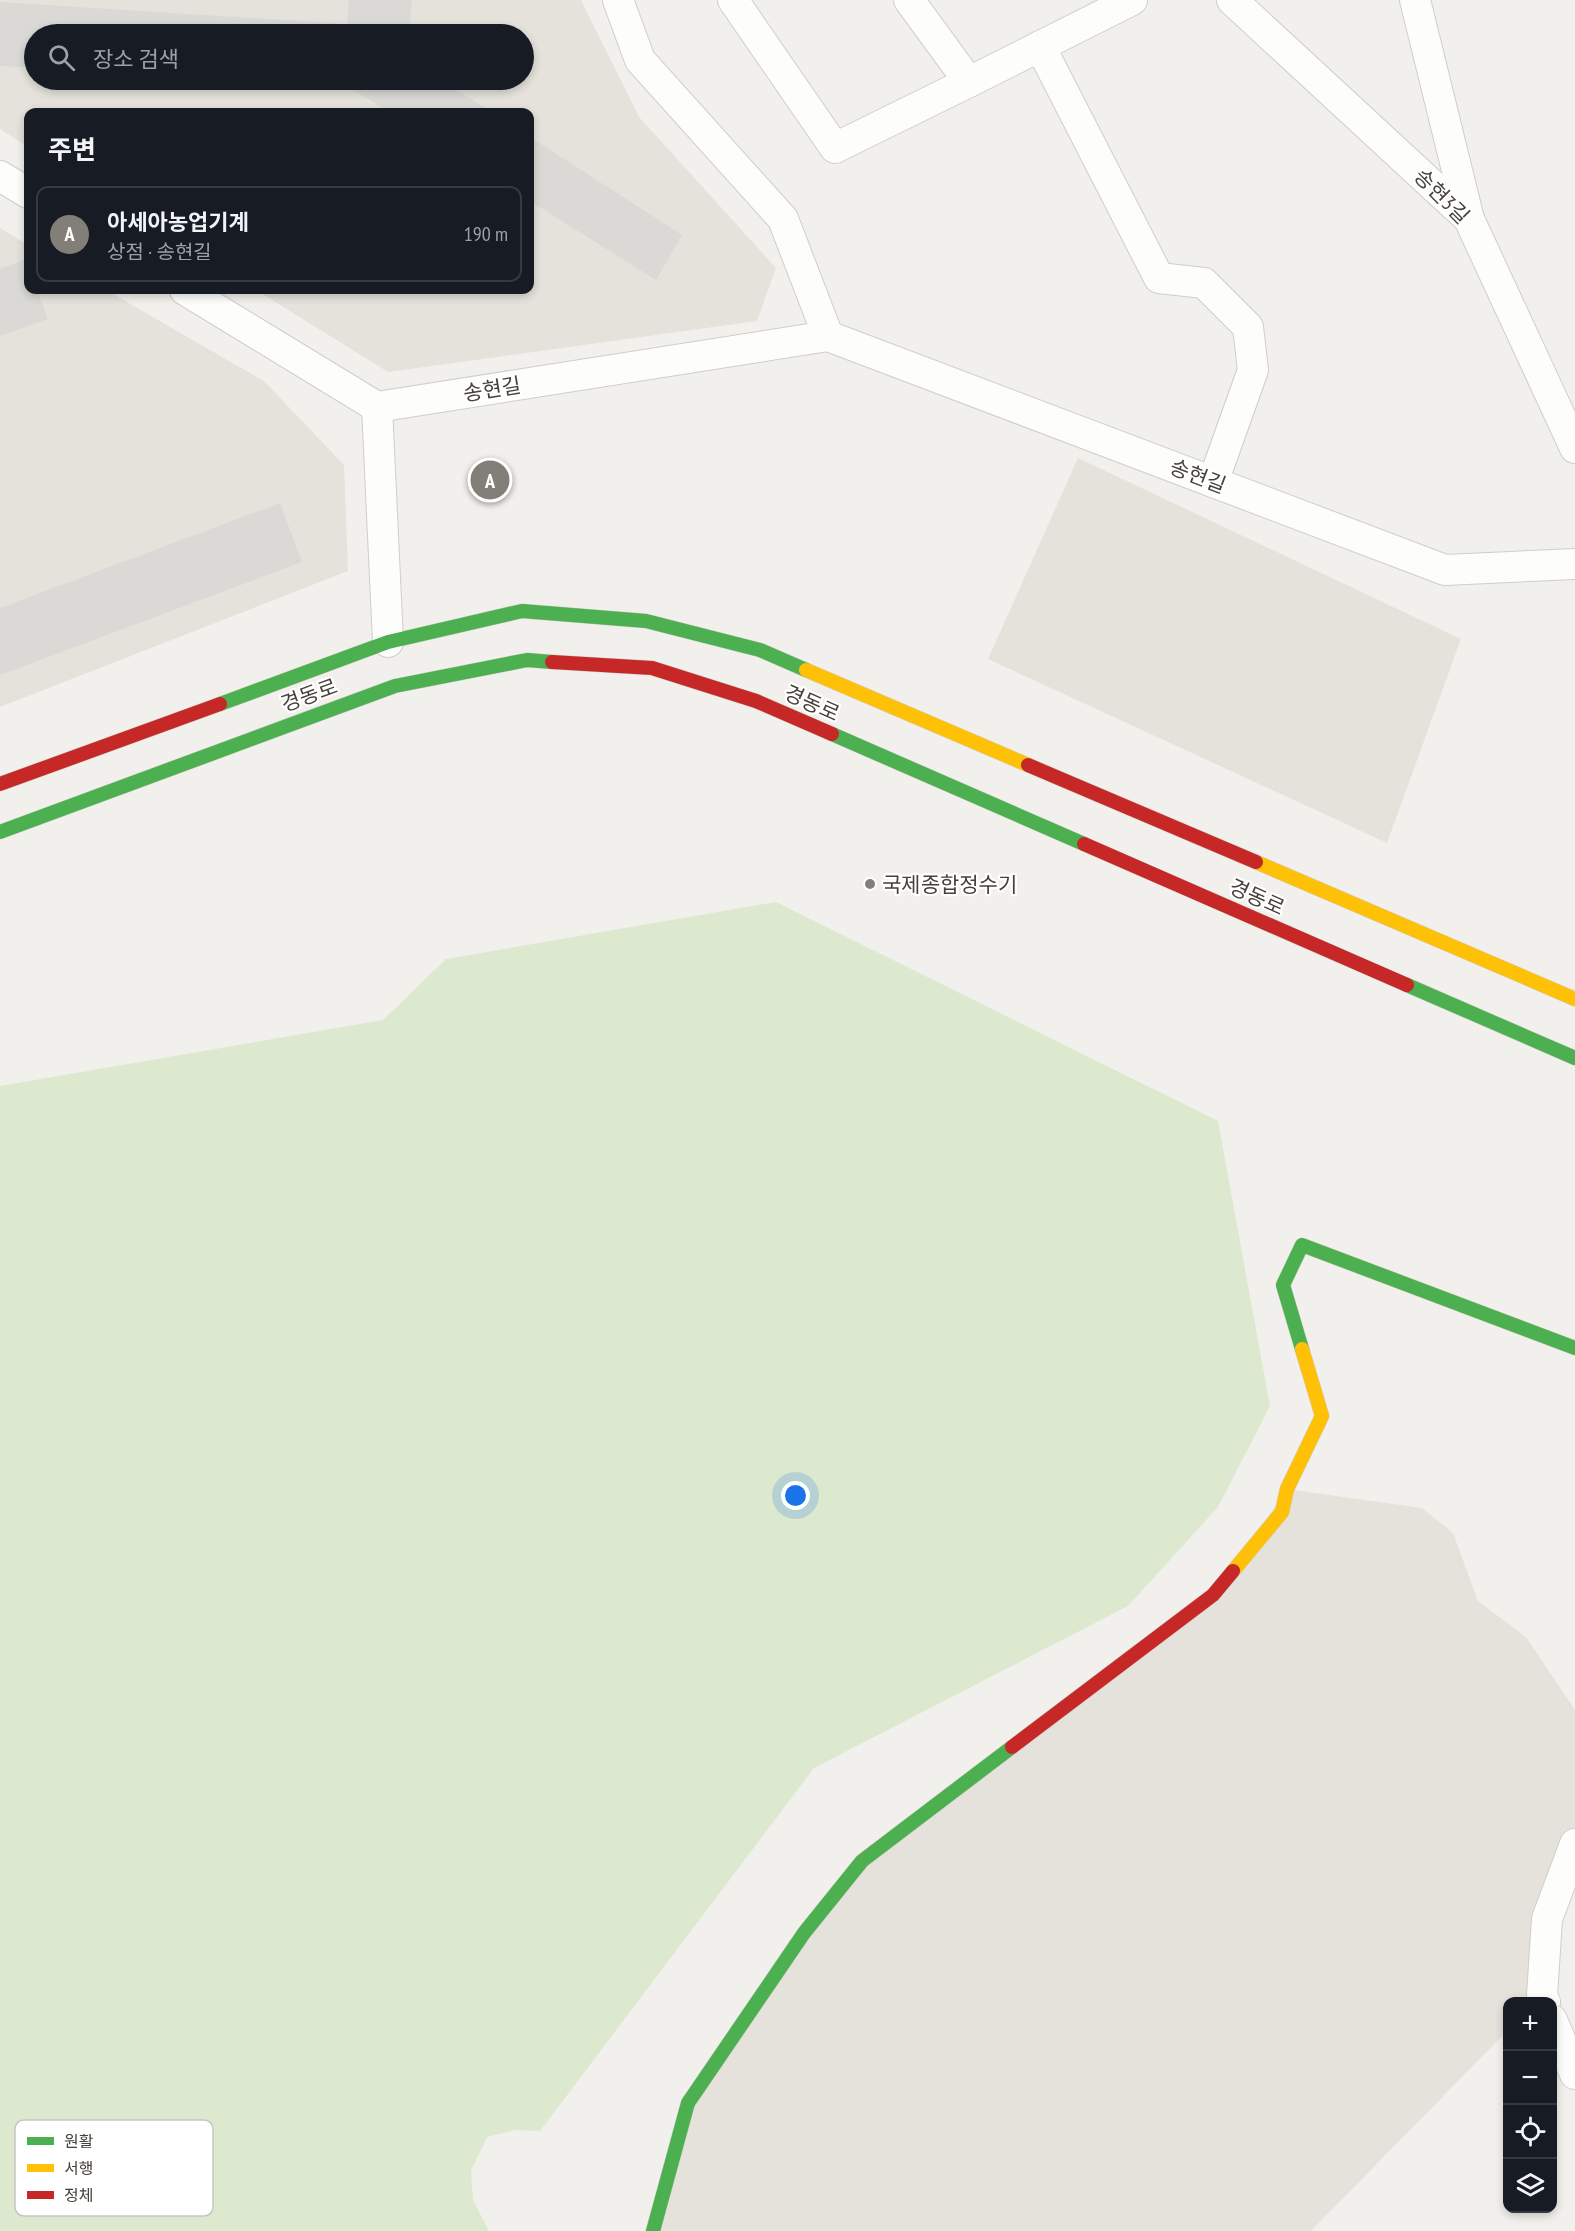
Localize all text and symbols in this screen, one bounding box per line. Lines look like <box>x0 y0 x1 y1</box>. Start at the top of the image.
search box <box>24 24 534 90</box>
icon: search <box>45 41 78 74</box>
text: 장소 검색 <box>93 45 179 73</box>
text: 주변 <box>48 133 96 166</box>
street label: 송현3길 <box>1409 163 1475 229</box>
text: 아세아농업기계 <box>107 208 249 236</box>
text: A <box>64 221 75 247</box>
text: 190 m <box>464 221 508 247</box>
text: 상점 · 송현길 <box>107 239 212 265</box>
street label: 송현길 <box>461 371 523 407</box>
street label: 송현길 <box>1166 453 1230 499</box>
pin: A <box>470 458 510 502</box>
street label: 경동로 <box>277 672 341 718</box>
street label: 경동로 <box>780 679 844 727</box>
place label: 국제종합정수기 <box>882 871 1017 898</box>
street label: 경동로 <box>1225 873 1289 921</box>
marker: 국제종합정수기 <box>863 877 877 891</box>
your location <box>781 1481 810 1510</box>
map controls <box>1503 1997 1557 2213</box>
button: + <box>1503 1997 1557 2051</box>
button: − <box>1503 2051 1557 2105</box>
button: locate <box>1503 2105 1557 2159</box>
legend <box>15 2120 213 2216</box>
text: 원활 <box>64 2131 94 2151</box>
text: 서행 <box>64 2158 93 2178</box>
button: layers <box>1503 2159 1557 2213</box>
text: 정체 <box>64 2185 93 2205</box>

